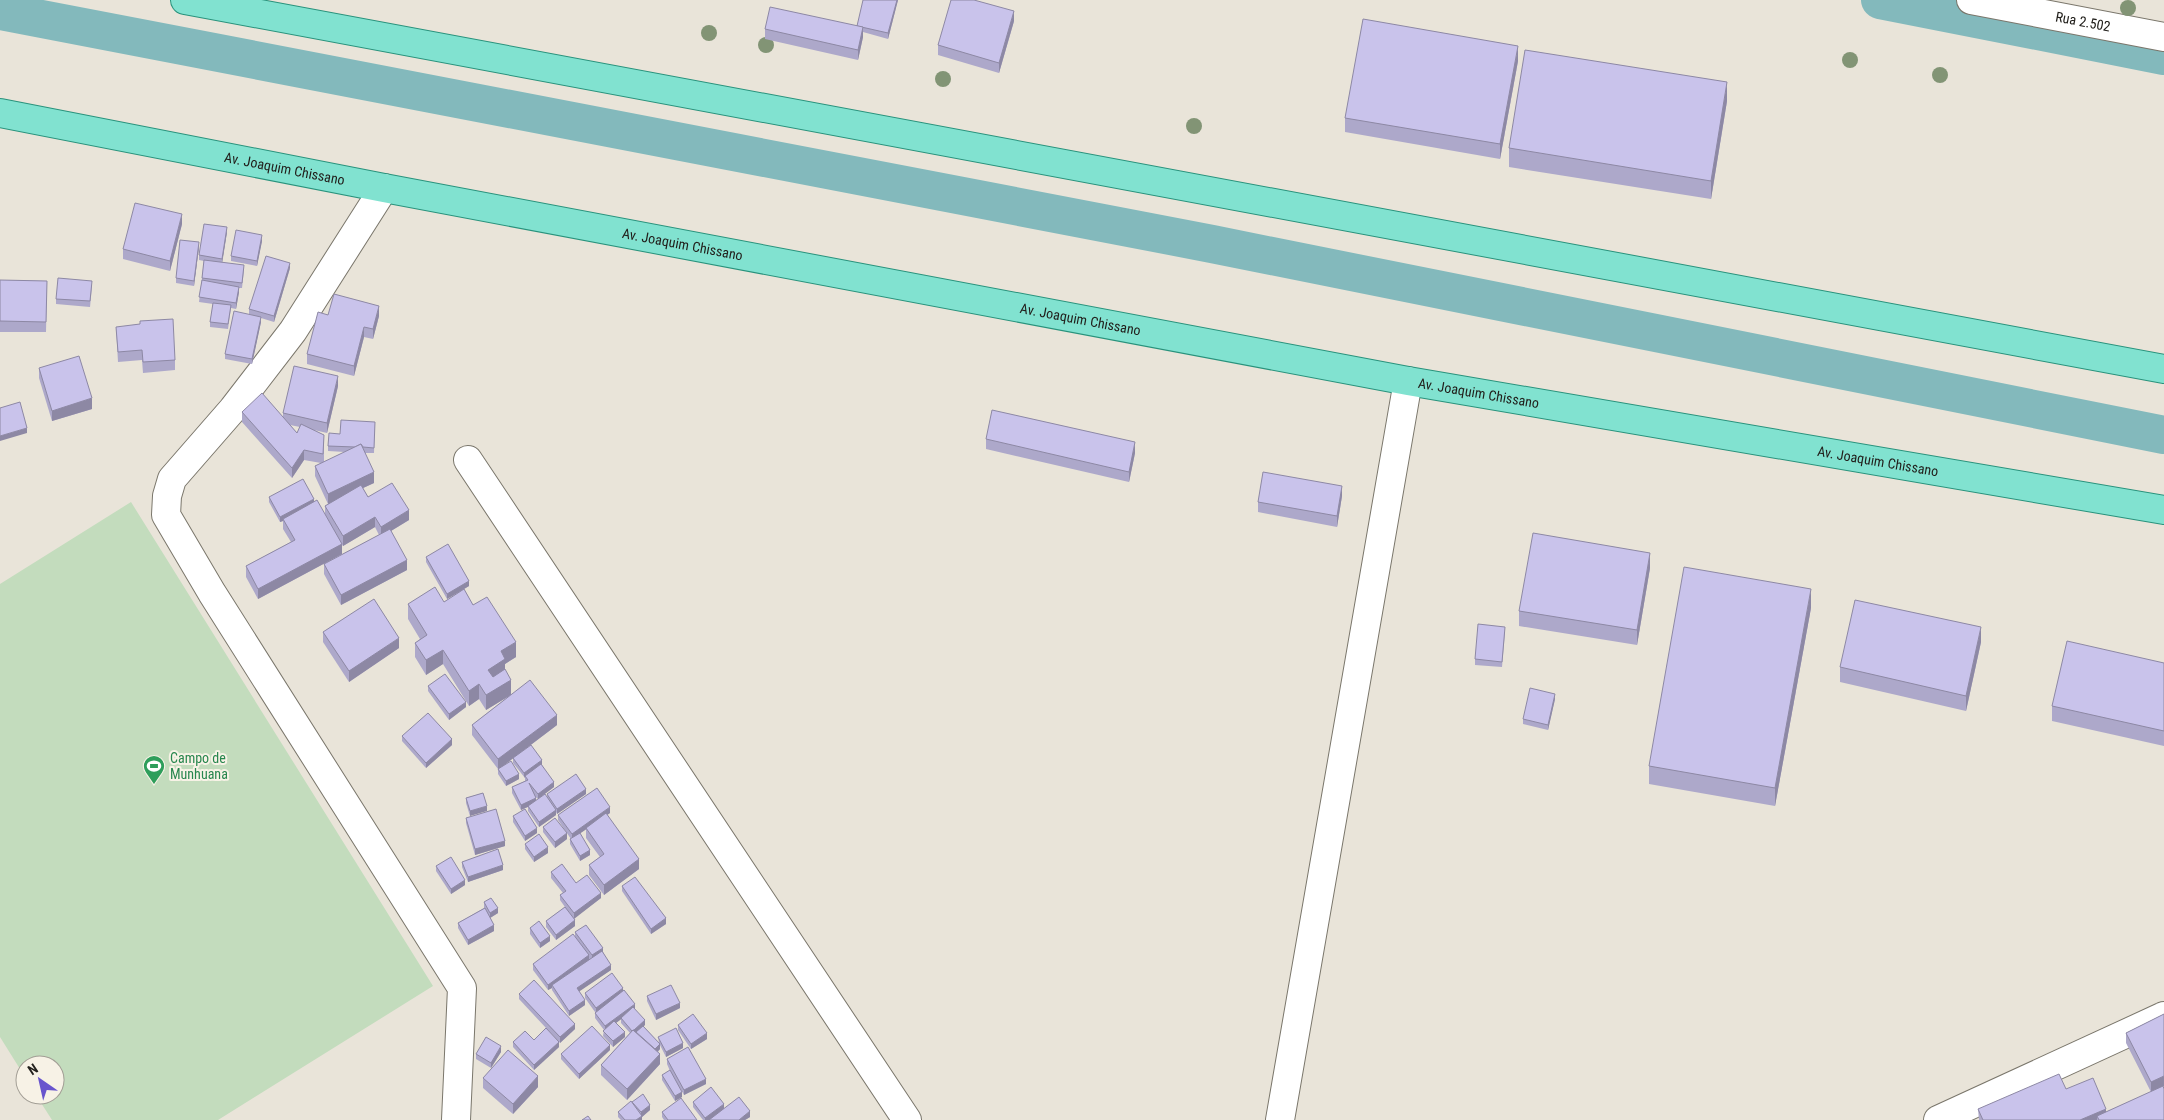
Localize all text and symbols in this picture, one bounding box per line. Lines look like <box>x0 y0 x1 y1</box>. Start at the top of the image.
street label: Rua 2.502 <box>2054 8 2112 35</box>
street label: Av. Joaquim Chissano <box>223 149 346 188</box>
street label: Av. Joaquim Chissano <box>621 225 744 263</box>
street label: Av. Joaquim Chissano <box>1019 300 1142 338</box>
street label: Av. Joaquim Chissano <box>1417 375 1540 411</box>
street label: Av. Joaquim Chissano <box>1816 443 1940 479</box>
place label: Campo de Munhuana <box>170 750 228 782</box>
sports icon: Campo de Munhuana <box>142 754 166 785</box>
north arrow <box>15 1055 65 1105</box>
text: N <box>25 1060 41 1078</box>

